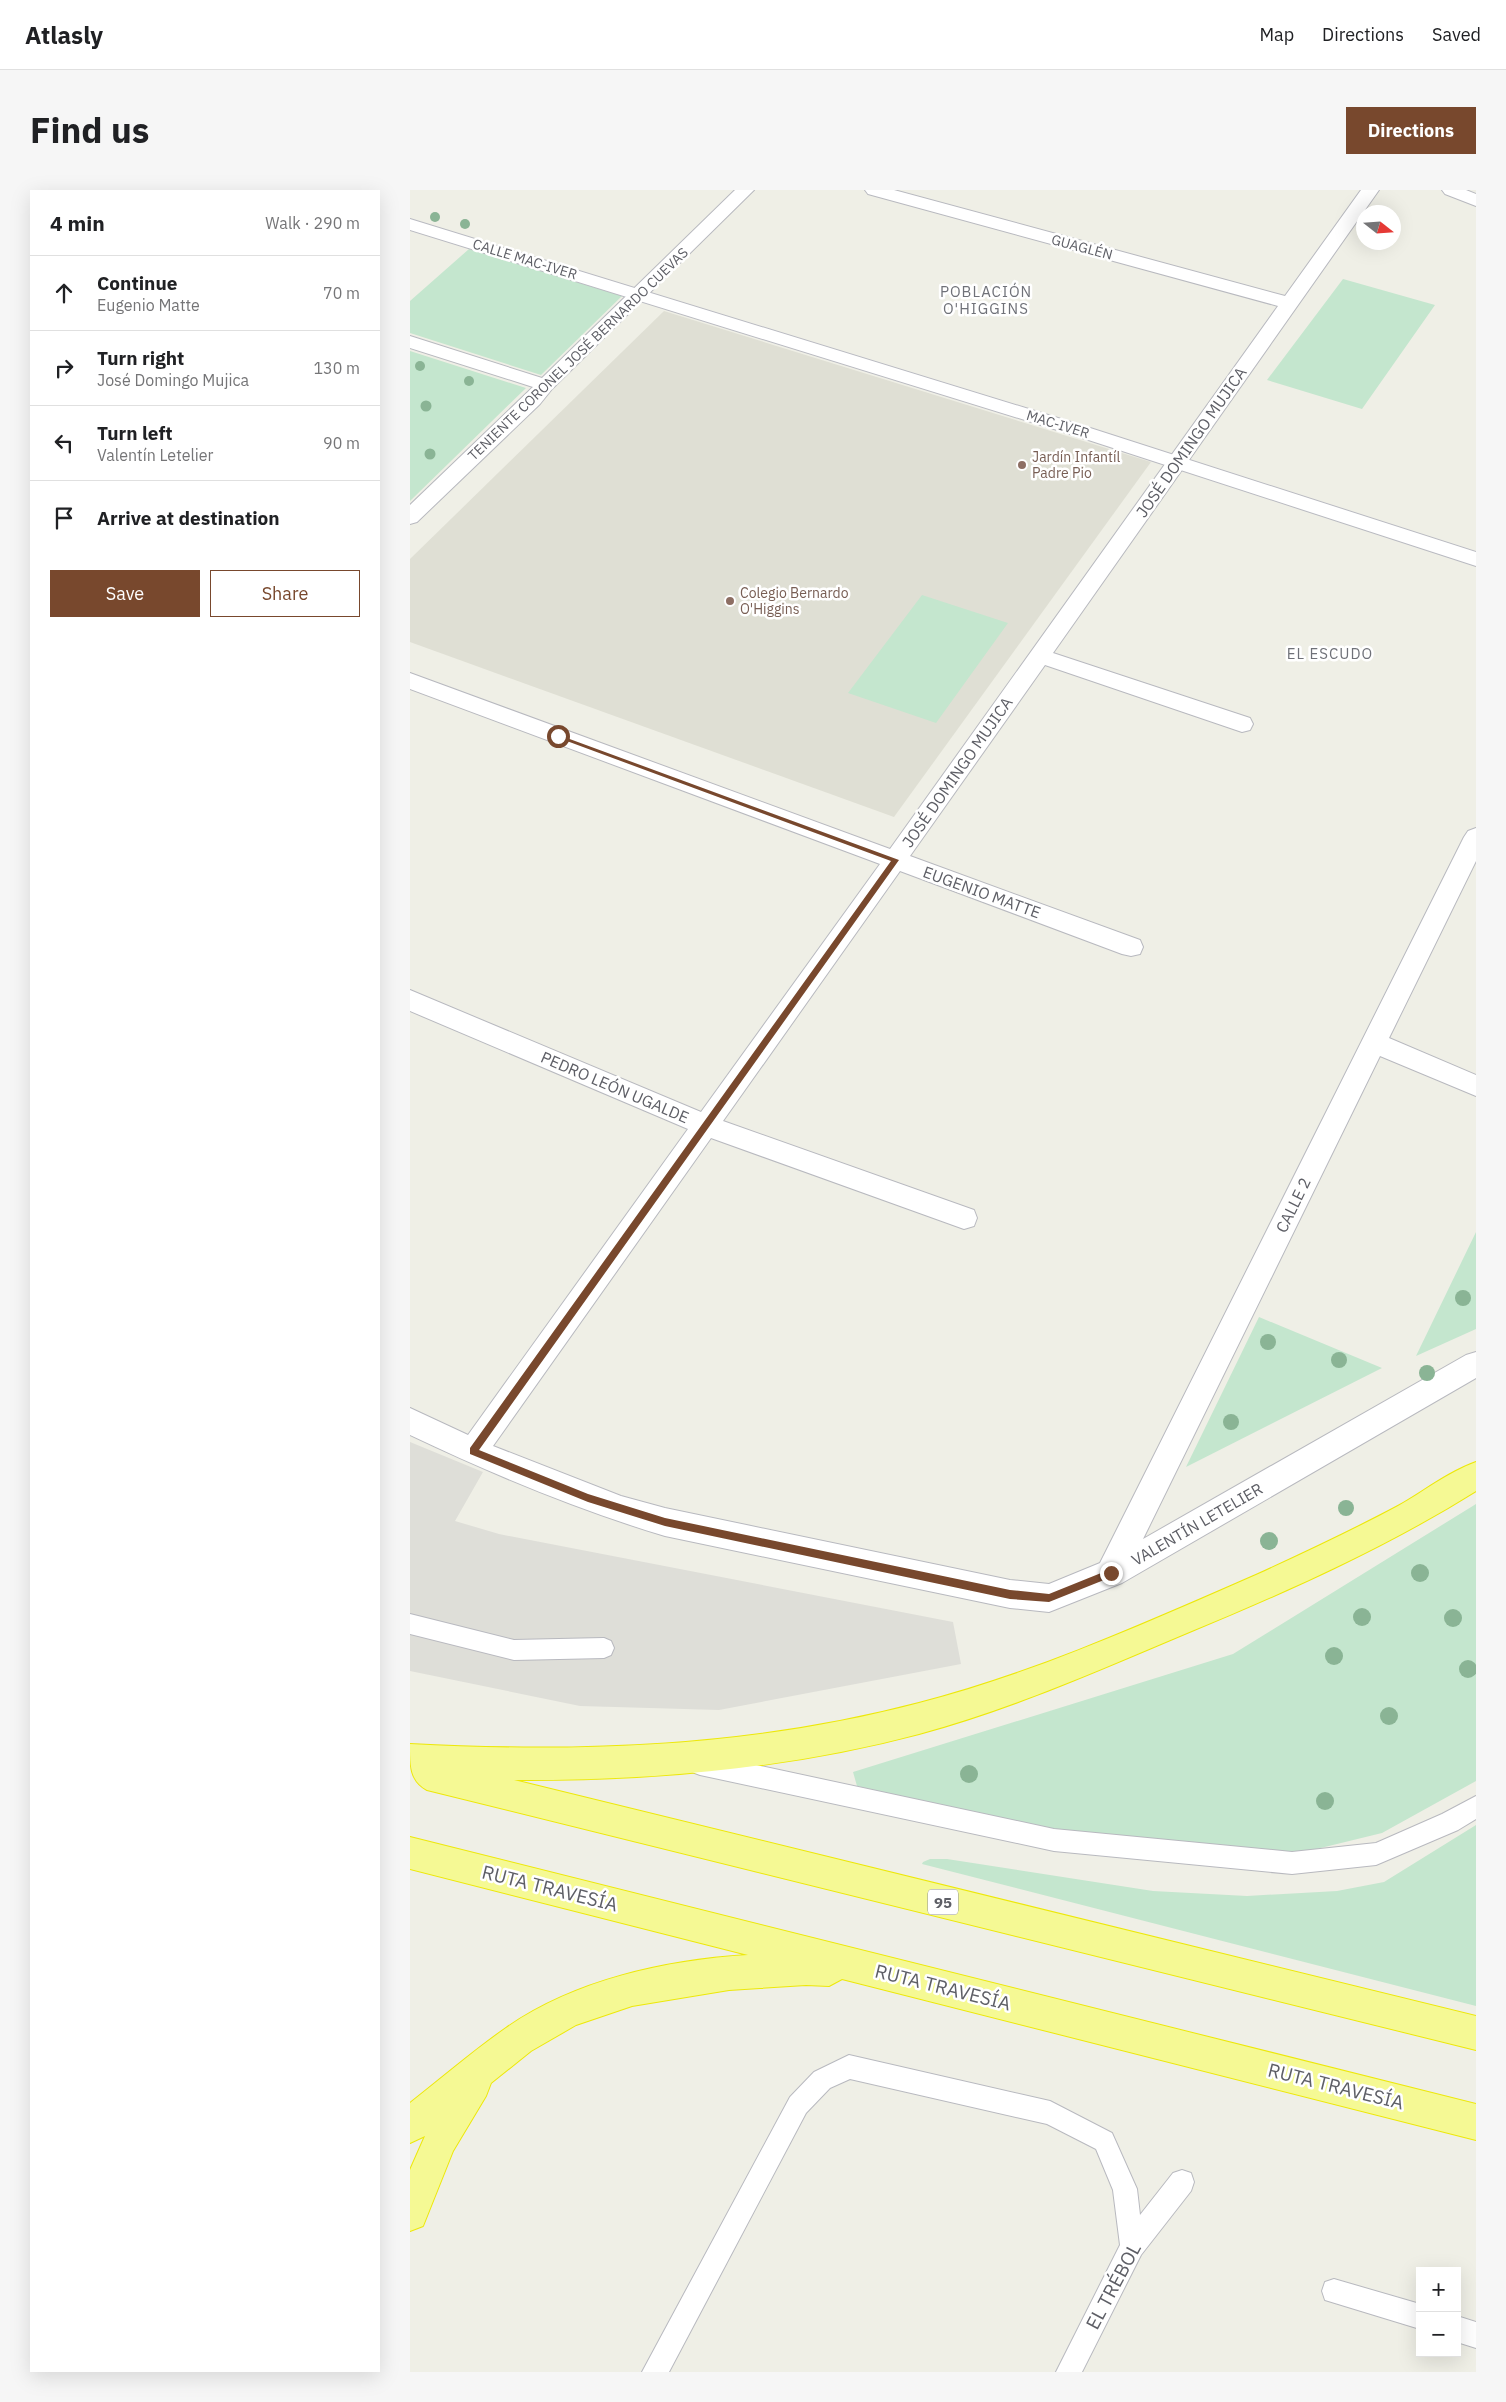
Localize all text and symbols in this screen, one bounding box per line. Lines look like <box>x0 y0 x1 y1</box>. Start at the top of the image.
text: Atlasly <box>25 19 103 51</box>
text: Map <box>1259 23 1294 46</box>
text: Directions <box>1322 23 1404 46</box>
text: Saved <box>1432 23 1481 46</box>
text: Find us <box>30 107 149 153</box>
button: Directions <box>1346 107 1476 154</box>
north arrow <box>1356 205 1401 250</box>
text: 4 min <box>50 209 105 237</box>
text: Walk · 290 m <box>265 213 360 233</box>
street label: GUAGLÉN <box>1049 229 1115 264</box>
street label: CALLE MAC-IVER <box>471 235 579 283</box>
street label: TENIENTE CORONEL JOSÉ BERNARDO CUEVAS <box>463 243 692 464</box>
text: Continue <box>97 271 177 295</box>
icon: ahead <box>50 279 78 307</box>
district label: POBLACIÓN O'HIGGINS <box>940 282 1032 318</box>
text: 70 m <box>323 283 360 303</box>
text: Eugenio Matte <box>97 295 200 315</box>
text: Turn right <box>97 346 184 370</box>
icon: right <box>50 354 78 382</box>
text: 130 m <box>313 358 360 378</box>
street label: JOSÉ DOMINGO MUJICA <box>1131 362 1251 521</box>
text: José Domingo Mujica <box>97 370 249 390</box>
street label: MAC-IVER <box>1024 406 1092 442</box>
text: Turn left <box>97 421 173 445</box>
icon: left <box>50 429 78 457</box>
text: 90 m <box>323 433 360 453</box>
text: Valentín Letelier <box>97 445 214 465</box>
place label: Jardín Infantíl Padre Pio <box>1032 448 1120 482</box>
marker: Jardín Infantíl Padre Pio <box>1016 459 1028 471</box>
icon: arrive <box>50 504 78 532</box>
text: Arrive at destination <box>97 506 280 530</box>
button: Save <box>50 570 200 617</box>
button: Share <box>210 570 360 617</box>
place label: Colegio Bernardo O'Higgins <box>740 584 849 618</box>
marker: Colegio Bernardo O'Higgins <box>724 595 736 607</box>
district label: EL ESCUDO <box>1287 644 1373 663</box>
street label: JOSÉ DOMINGO MUJICA <box>897 692 1017 851</box>
route start <box>547 725 570 748</box>
street label: EUGENIO MATTE <box>920 861 1044 923</box>
street label: PEDRO LEÓN UGALDE <box>538 1046 692 1127</box>
street label: CALLE 2 <box>1271 1174 1315 1236</box>
street label: VALENTÍN LETELIER <box>1127 1477 1266 1570</box>
route end <box>1100 1562 1123 1585</box>
street label: RUTA TRAVESÍA <box>480 1860 620 1916</box>
road number: 95 <box>928 1890 958 1914</box>
street label: RUTA TRAVESÍA <box>873 1959 1013 2015</box>
street label: RUTA TRAVESÍA <box>1266 2058 1406 2114</box>
street label: EL TRÉBOL <box>1080 2239 1146 2333</box>
map controls <box>1416 2267 1461 2357</box>
button: + <box>1416 2267 1461 2312</box>
button: − <box>1416 2312 1461 2357</box>

